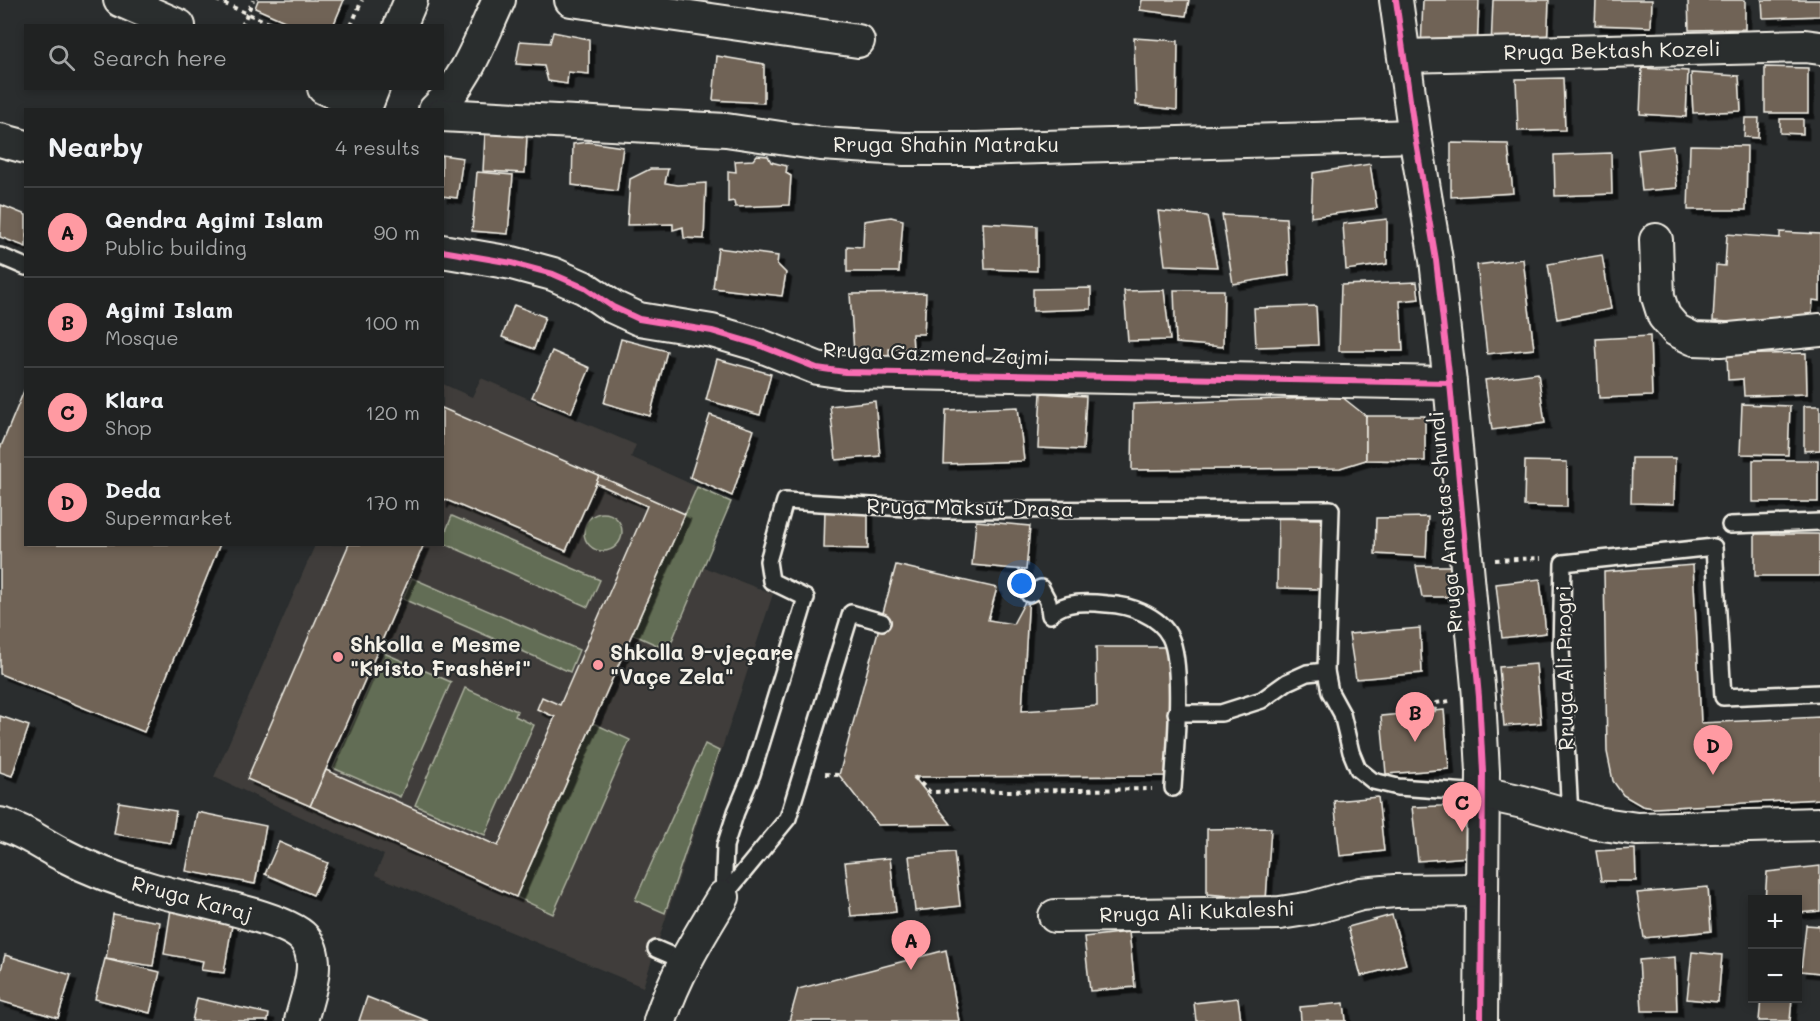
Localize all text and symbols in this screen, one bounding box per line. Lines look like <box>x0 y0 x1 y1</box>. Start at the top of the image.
search box <box>24 24 444 90</box>
street label: Rruga Bektash Kozeli <box>1503 34 1721 65</box>
icon: search <box>45 41 78 74</box>
text: Search here <box>93 43 227 72</box>
text: Nearby <box>48 130 143 164</box>
street label: Rruga Shahin Matraku <box>833 130 1059 157</box>
text: 4 results <box>335 134 420 160</box>
text: Qendra Agimi Islam <box>105 205 323 234</box>
text: A <box>61 219 74 245</box>
text: 90 m <box>374 219 420 245</box>
text: Public building <box>105 234 247 260</box>
text: Agimi Islam <box>105 295 233 324</box>
text: B <box>61 309 74 335</box>
text: 100 m <box>364 309 420 335</box>
text: Mosque <box>105 324 179 350</box>
street label: Rruga Gazmend Zajmi <box>822 335 1050 370</box>
text: Klara <box>105 385 164 414</box>
text: C <box>60 399 75 425</box>
text: 120 m <box>365 399 420 425</box>
street label: Rruga Anastas Shundi <box>1421 410 1468 634</box>
text: Shop <box>105 414 152 440</box>
text: Deda <box>105 475 161 504</box>
text: D <box>60 489 75 515</box>
text: 170 m <box>365 489 420 515</box>
street label: Rruga Maksut Drasa <box>866 491 1074 522</box>
text: Supermarket <box>105 504 232 530</box>
your location <box>1007 569 1036 598</box>
street label: Rruga Ali Progri <box>1549 585 1578 751</box>
place label: Shkolla e Mesme "Kristo Frashëri" <box>350 630 531 681</box>
place label: Shkolla 9-vjeçare "Vaçe Zela" <box>610 638 793 689</box>
marker: Shkolla e Mesme "Kristo Frashëri" <box>331 650 345 664</box>
marker: Shkolla 9-vjeçare "Vaçe Zela" <box>591 658 605 672</box>
pin: B <box>1396 692 1434 742</box>
pin: D <box>1694 726 1732 775</box>
pin: C <box>1442 782 1482 832</box>
street label: Rruga Karaj <box>129 868 256 927</box>
street label: Rruga Ali Kukaleshi <box>1099 894 1295 927</box>
map controls <box>1748 895 1802 1003</box>
button: + <box>1748 895 1802 949</box>
pin: A <box>892 920 930 970</box>
button: − <box>1748 949 1802 1003</box>

